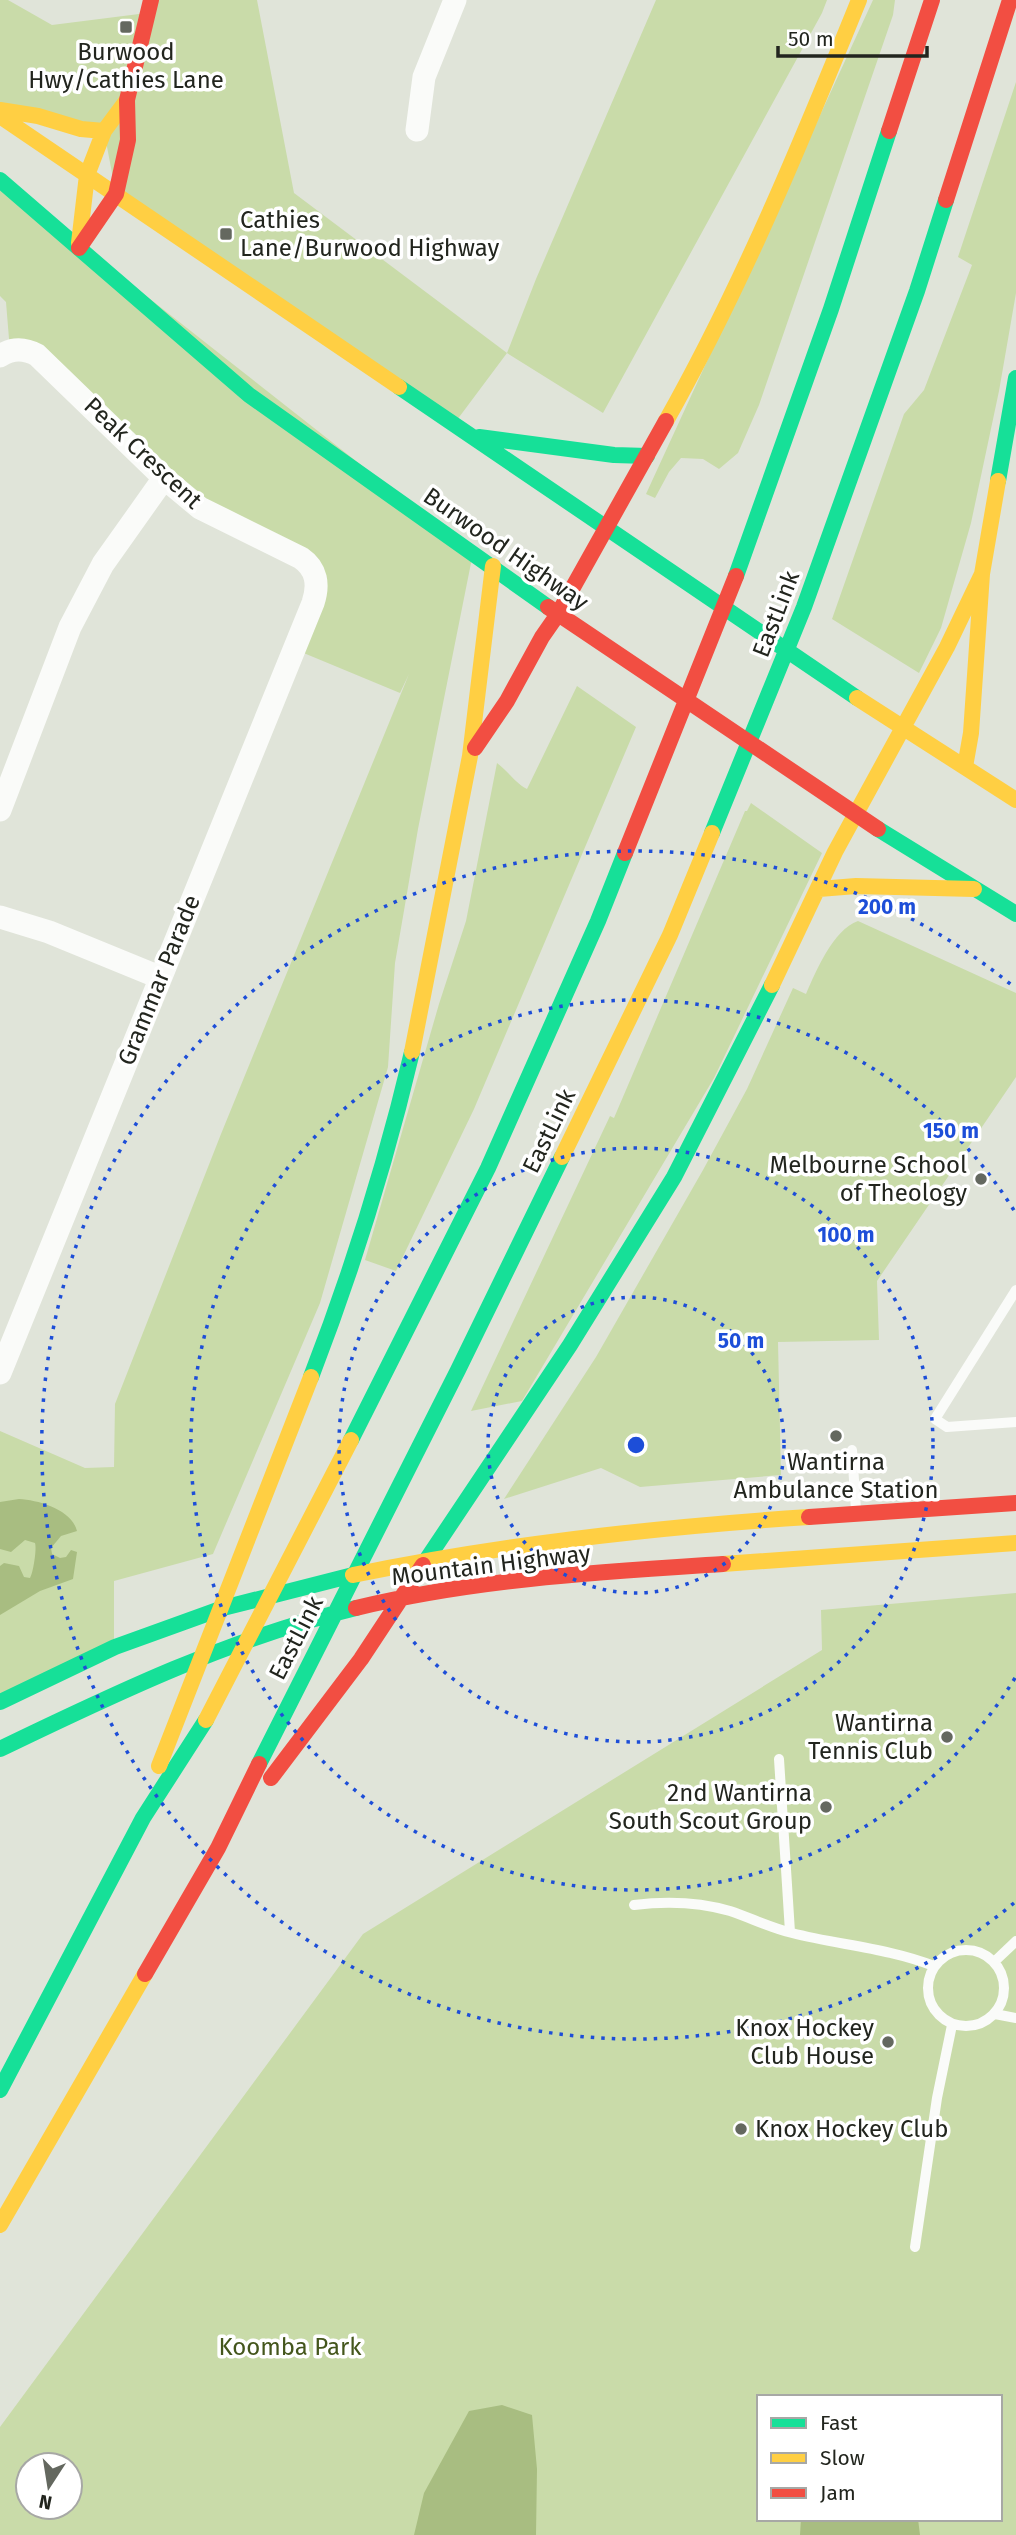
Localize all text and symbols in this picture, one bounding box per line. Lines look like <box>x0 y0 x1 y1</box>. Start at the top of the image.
scale bar <box>778 14 927 58</box>
marker: Burwood Hwy/Cathies Lane <box>118 19 134 35</box>
text: 50 m <box>788 26 834 52</box>
place label: Burwood Hwy/Cathies Lane <box>28 38 224 94</box>
place label: Cathies Lane/Burwood Highway <box>240 206 499 262</box>
marker: Cathies Lane/Burwood Highway <box>218 226 234 242</box>
street label: Peak Crescent <box>78 391 208 515</box>
street label: Burwood Highway <box>418 482 594 616</box>
street label: EastLink <box>747 566 806 661</box>
street label: Grammar Parade <box>112 891 206 1069</box>
text: 200 m <box>858 894 916 920</box>
street label: EastLink <box>517 1084 582 1178</box>
text: 150 m <box>923 1118 979 1144</box>
place label: Melbourne School of Theology <box>770 1151 967 1207</box>
marker: Melbourne School of Theology <box>973 1171 989 1187</box>
text: 100 m <box>817 1222 875 1248</box>
text: 50 m <box>718 1328 764 1354</box>
marker: Wantirna Ambulance Station <box>828 1428 844 1444</box>
centre of rings <box>624 1433 648 1457</box>
place label: Wantirna Ambulance Station <box>733 1448 939 1504</box>
street label: Mountain Highway <box>390 1539 592 1591</box>
street label: EastLink <box>263 1591 329 1685</box>
place label: Wantirna Tennis Club <box>808 1709 933 1765</box>
marker: Wantirna Tennis Club <box>939 1729 955 1745</box>
place label: 2nd Wantirna South Scout Group <box>609 1779 812 1835</box>
marker: 2nd Wantirna South Scout Group <box>818 1799 834 1815</box>
place label: Knox Hockey Club House <box>735 2014 874 2070</box>
marker: Knox Hockey Club House <box>880 2034 896 2050</box>
place label: Knox Hockey Club <box>755 2115 949 2143</box>
marker: Knox Hockey Club <box>733 2121 749 2137</box>
park label: Koomba Park <box>218 2333 362 2361</box>
legend <box>757 2395 1002 2521</box>
text: Fast <box>820 2410 858 2436</box>
text: Slow <box>820 2445 865 2471</box>
north arrow <box>14 2451 84 2521</box>
text: Jam <box>820 2480 856 2506</box>
text: N <box>37 2490 54 2515</box>

